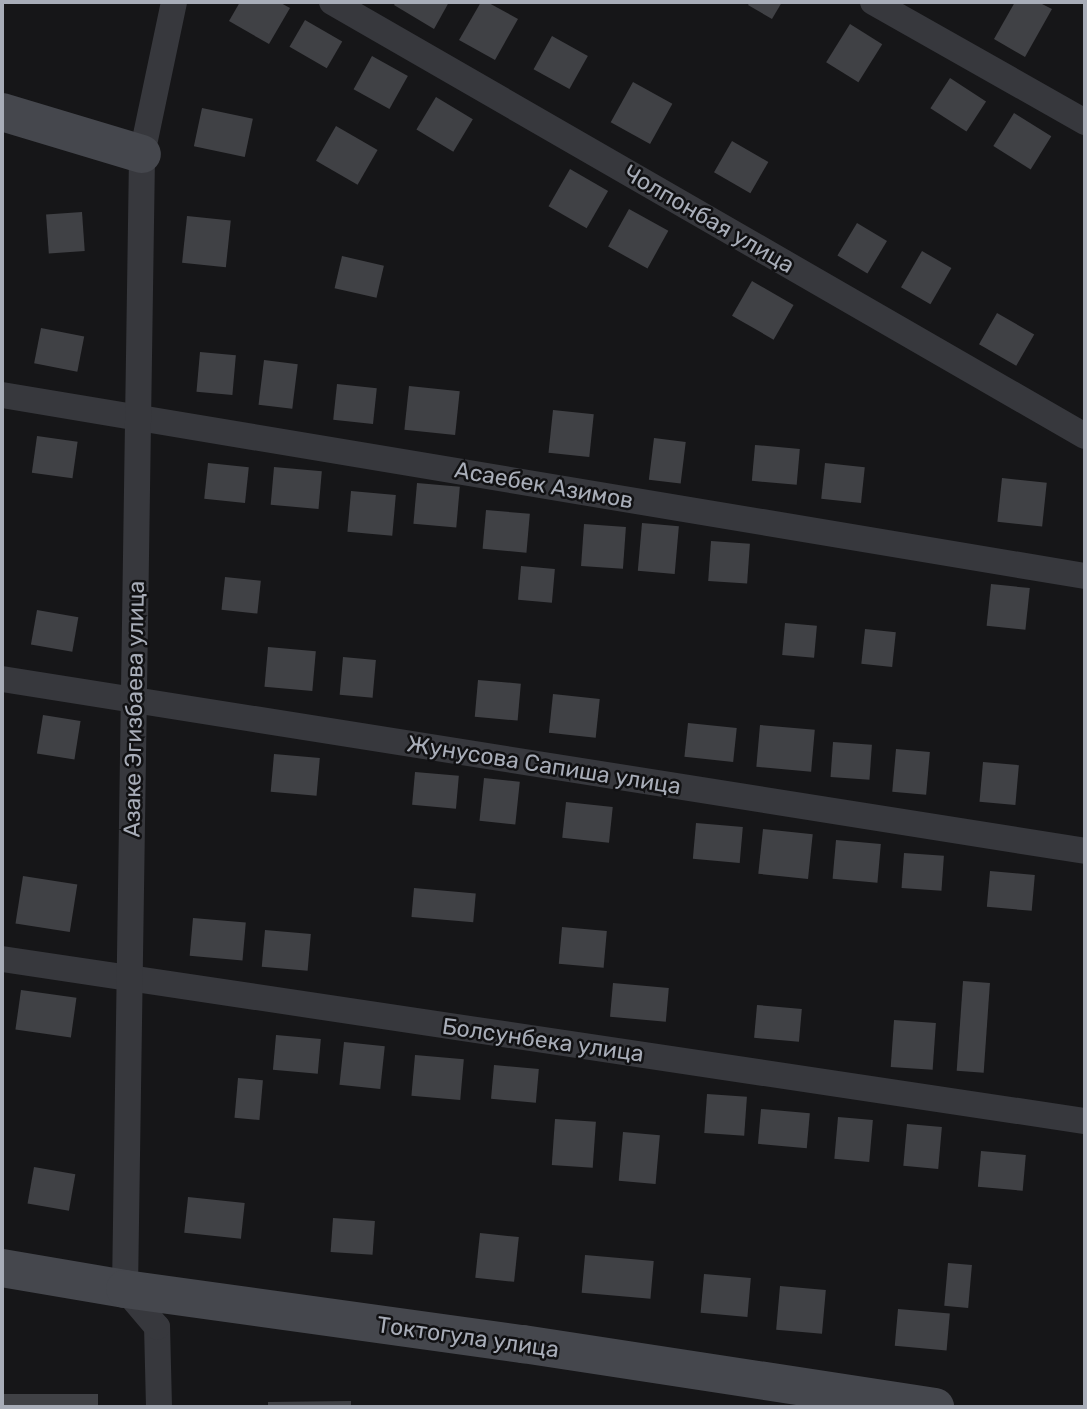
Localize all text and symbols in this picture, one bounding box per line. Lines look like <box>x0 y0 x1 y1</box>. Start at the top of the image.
street label: Чолпонбая улица <box>619 159 799 279</box>
street label: Асаебек Азимов <box>453 456 635 514</box>
street label: Азаке Эгизбаева улица <box>118 580 150 838</box>
street label: Жунусова Сапиша улица <box>405 730 683 800</box>
street label: Болсунбека улица <box>440 1012 646 1068</box>
street label: Токтогула улица <box>375 1311 561 1363</box>

